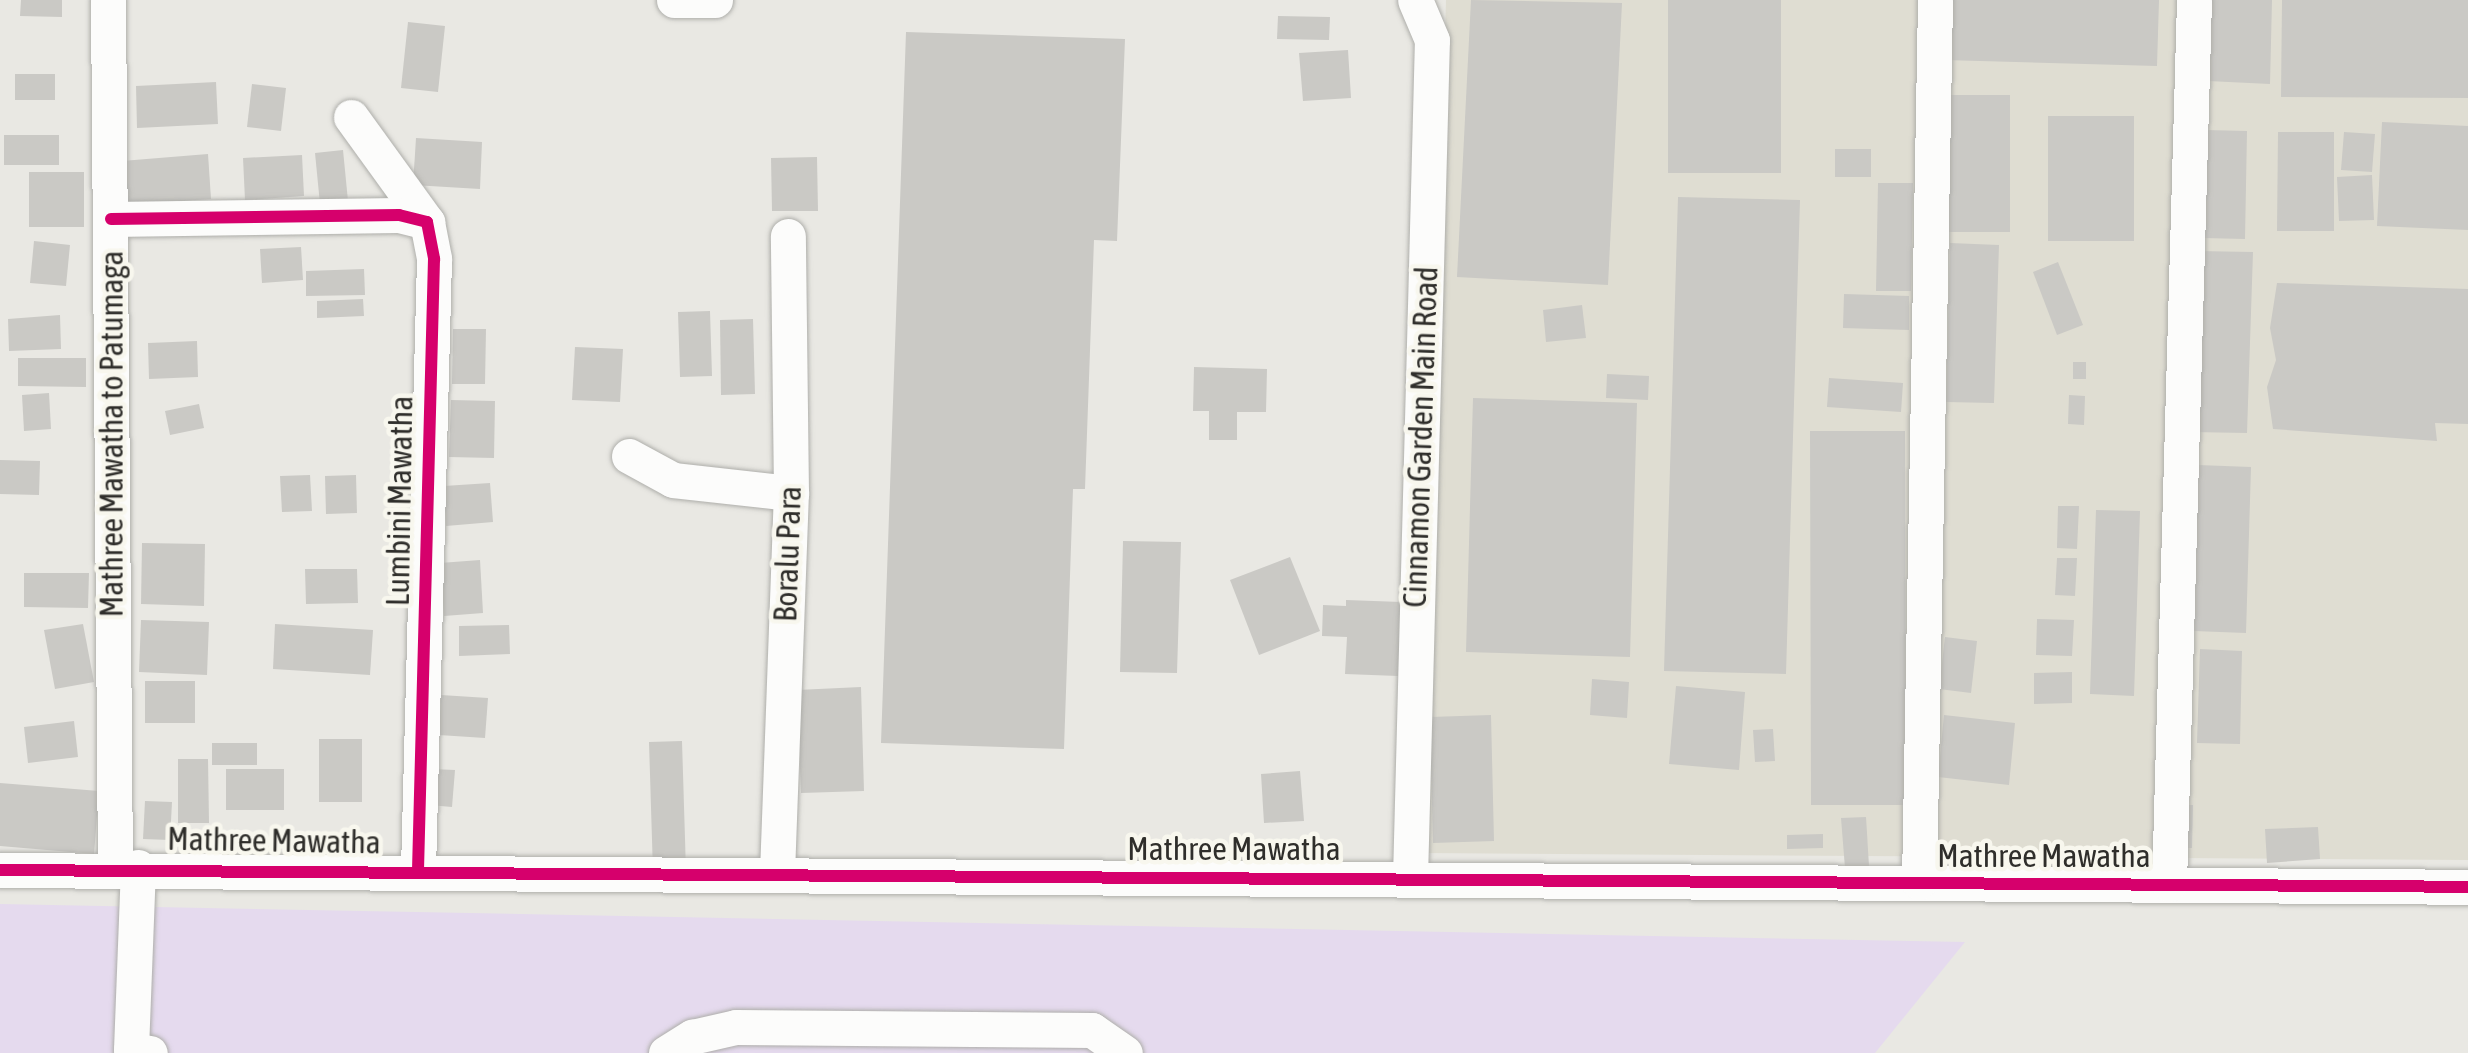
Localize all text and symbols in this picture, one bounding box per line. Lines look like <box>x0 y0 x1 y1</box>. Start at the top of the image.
street label: Mathree Mawatha to Patumaga <box>93 251 131 617</box>
street label: Cinnamon Garden Main Road <box>1396 266 1446 608</box>
street label: Lumbini Mawatha <box>379 396 421 606</box>
street label: Boralu Para <box>766 485 810 623</box>
street label: Mathree Mawatha <box>167 820 381 862</box>
street label: Mathree Mawatha <box>1127 830 1341 868</box>
street label: Mathree Mawatha <box>1937 837 2151 875</box>

